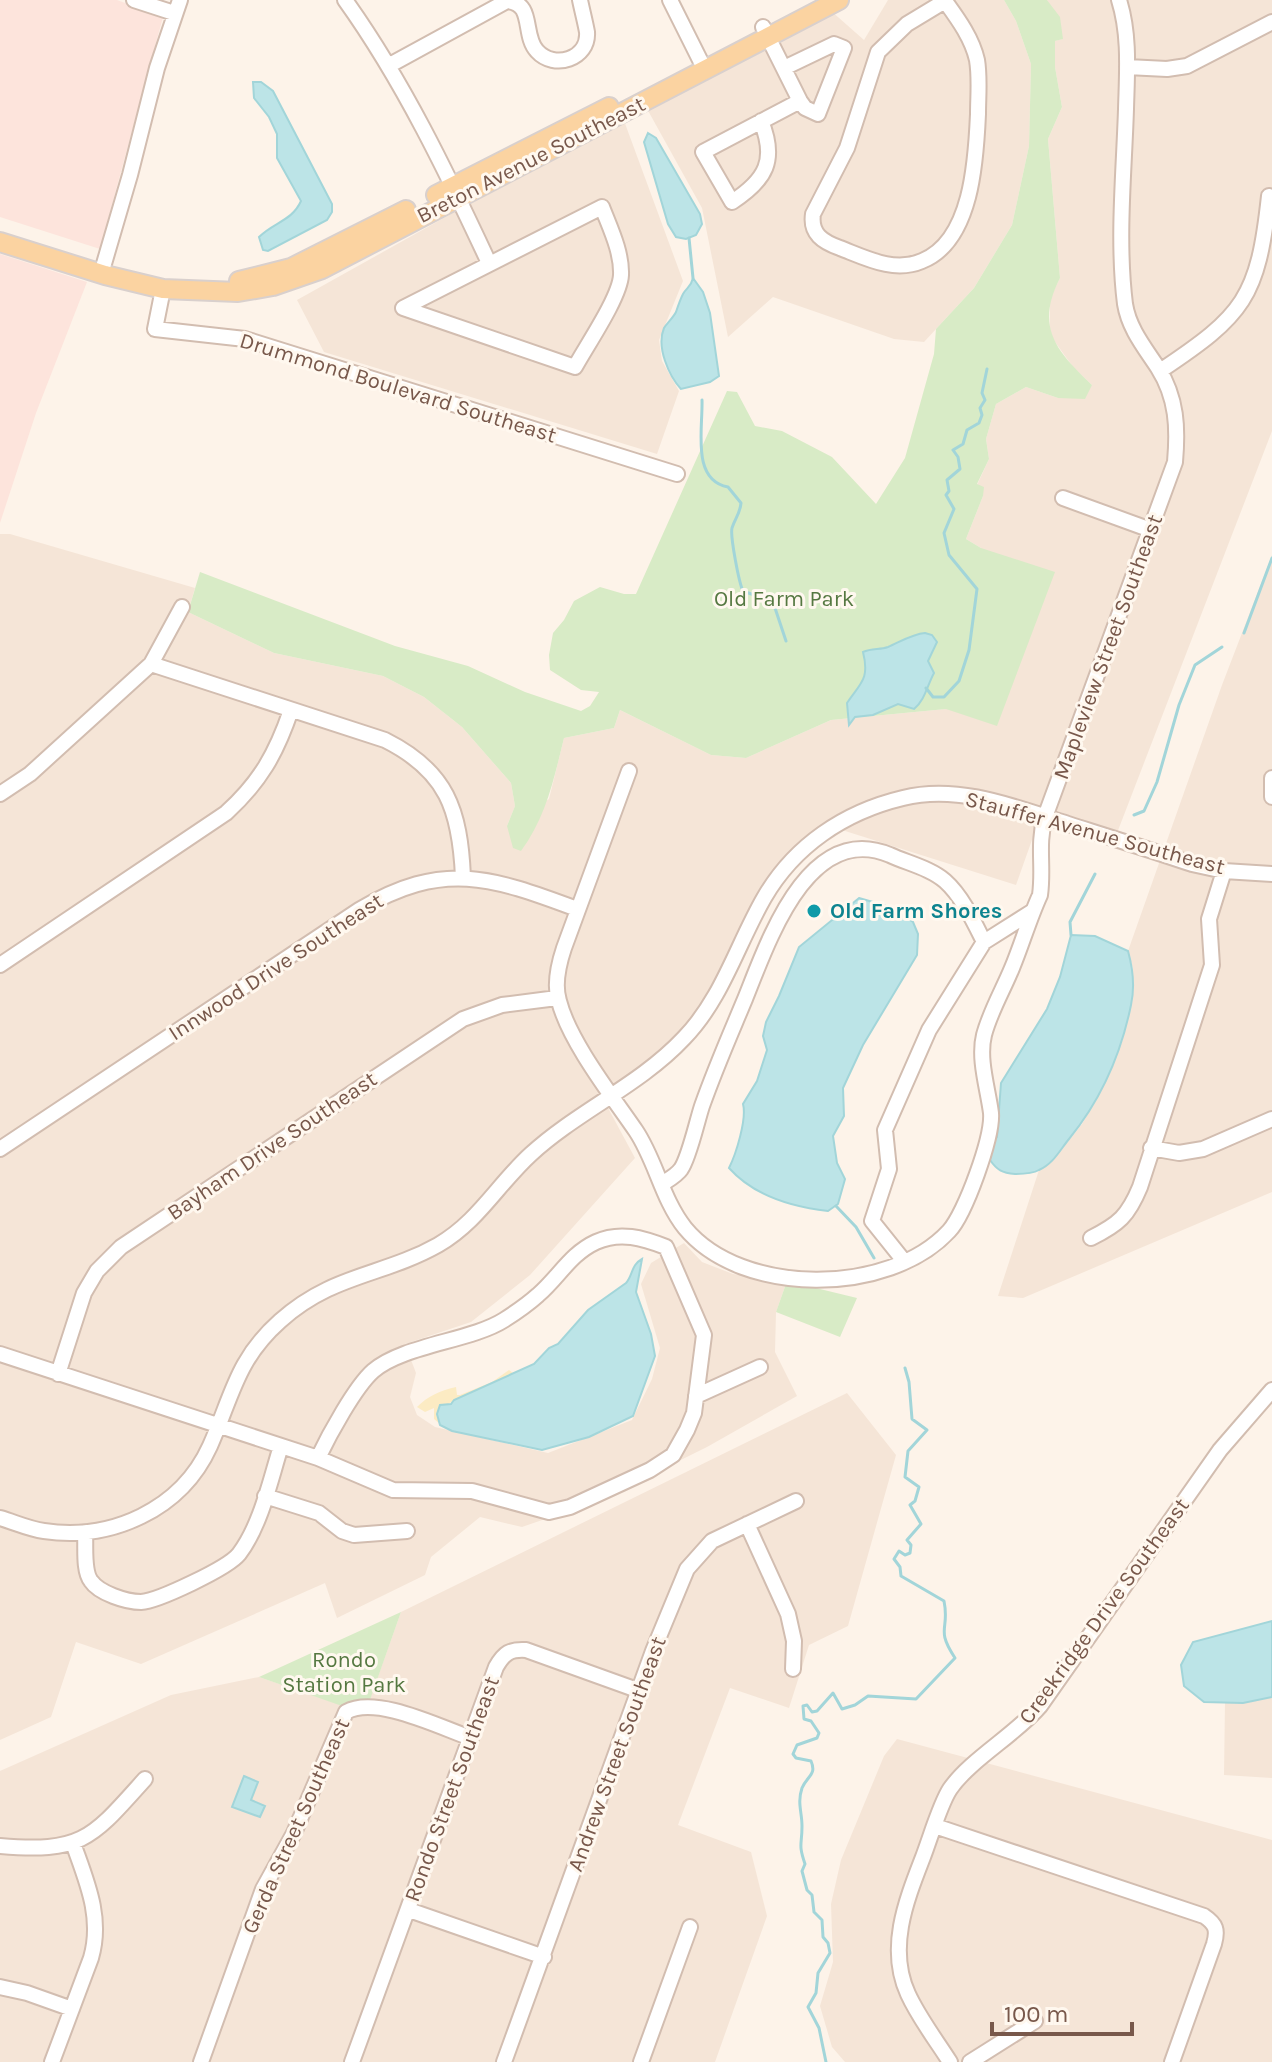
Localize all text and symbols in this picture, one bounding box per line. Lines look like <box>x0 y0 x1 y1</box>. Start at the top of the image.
street label: Breton Avenue Southeast <box>412 91 650 229</box>
street label: Drummond Boulevard Southeast <box>236 327 560 449</box>
street label: Mapleview Street Southeast <box>1048 511 1168 783</box>
park label: Old Farm Park <box>714 586 854 612</box>
street label: Stauffer Avenue Southeast <box>962 786 1228 880</box>
street label: Innwood Drive Southeast <box>164 888 388 1046</box>
place label: Old Farm Shores <box>830 898 1002 924</box>
marker: Old Farm Shores <box>805 902 823 920</box>
street label: Bayham Drive Southeast <box>162 1066 382 1226</box>
street label: Creekridge Drive Southeast <box>1013 1493 1195 1729</box>
street label: Andrew Street Southeast <box>562 1633 672 1875</box>
park label: Rondo Station Park <box>282 1647 406 1698</box>
street label: Rondo Street Southeast <box>399 1673 505 1905</box>
street label: Gerda Street Southeast <box>237 1714 355 1938</box>
scale bar <box>992 1986 1132 2036</box>
text: 100 m <box>1004 2000 1069 2028</box>

